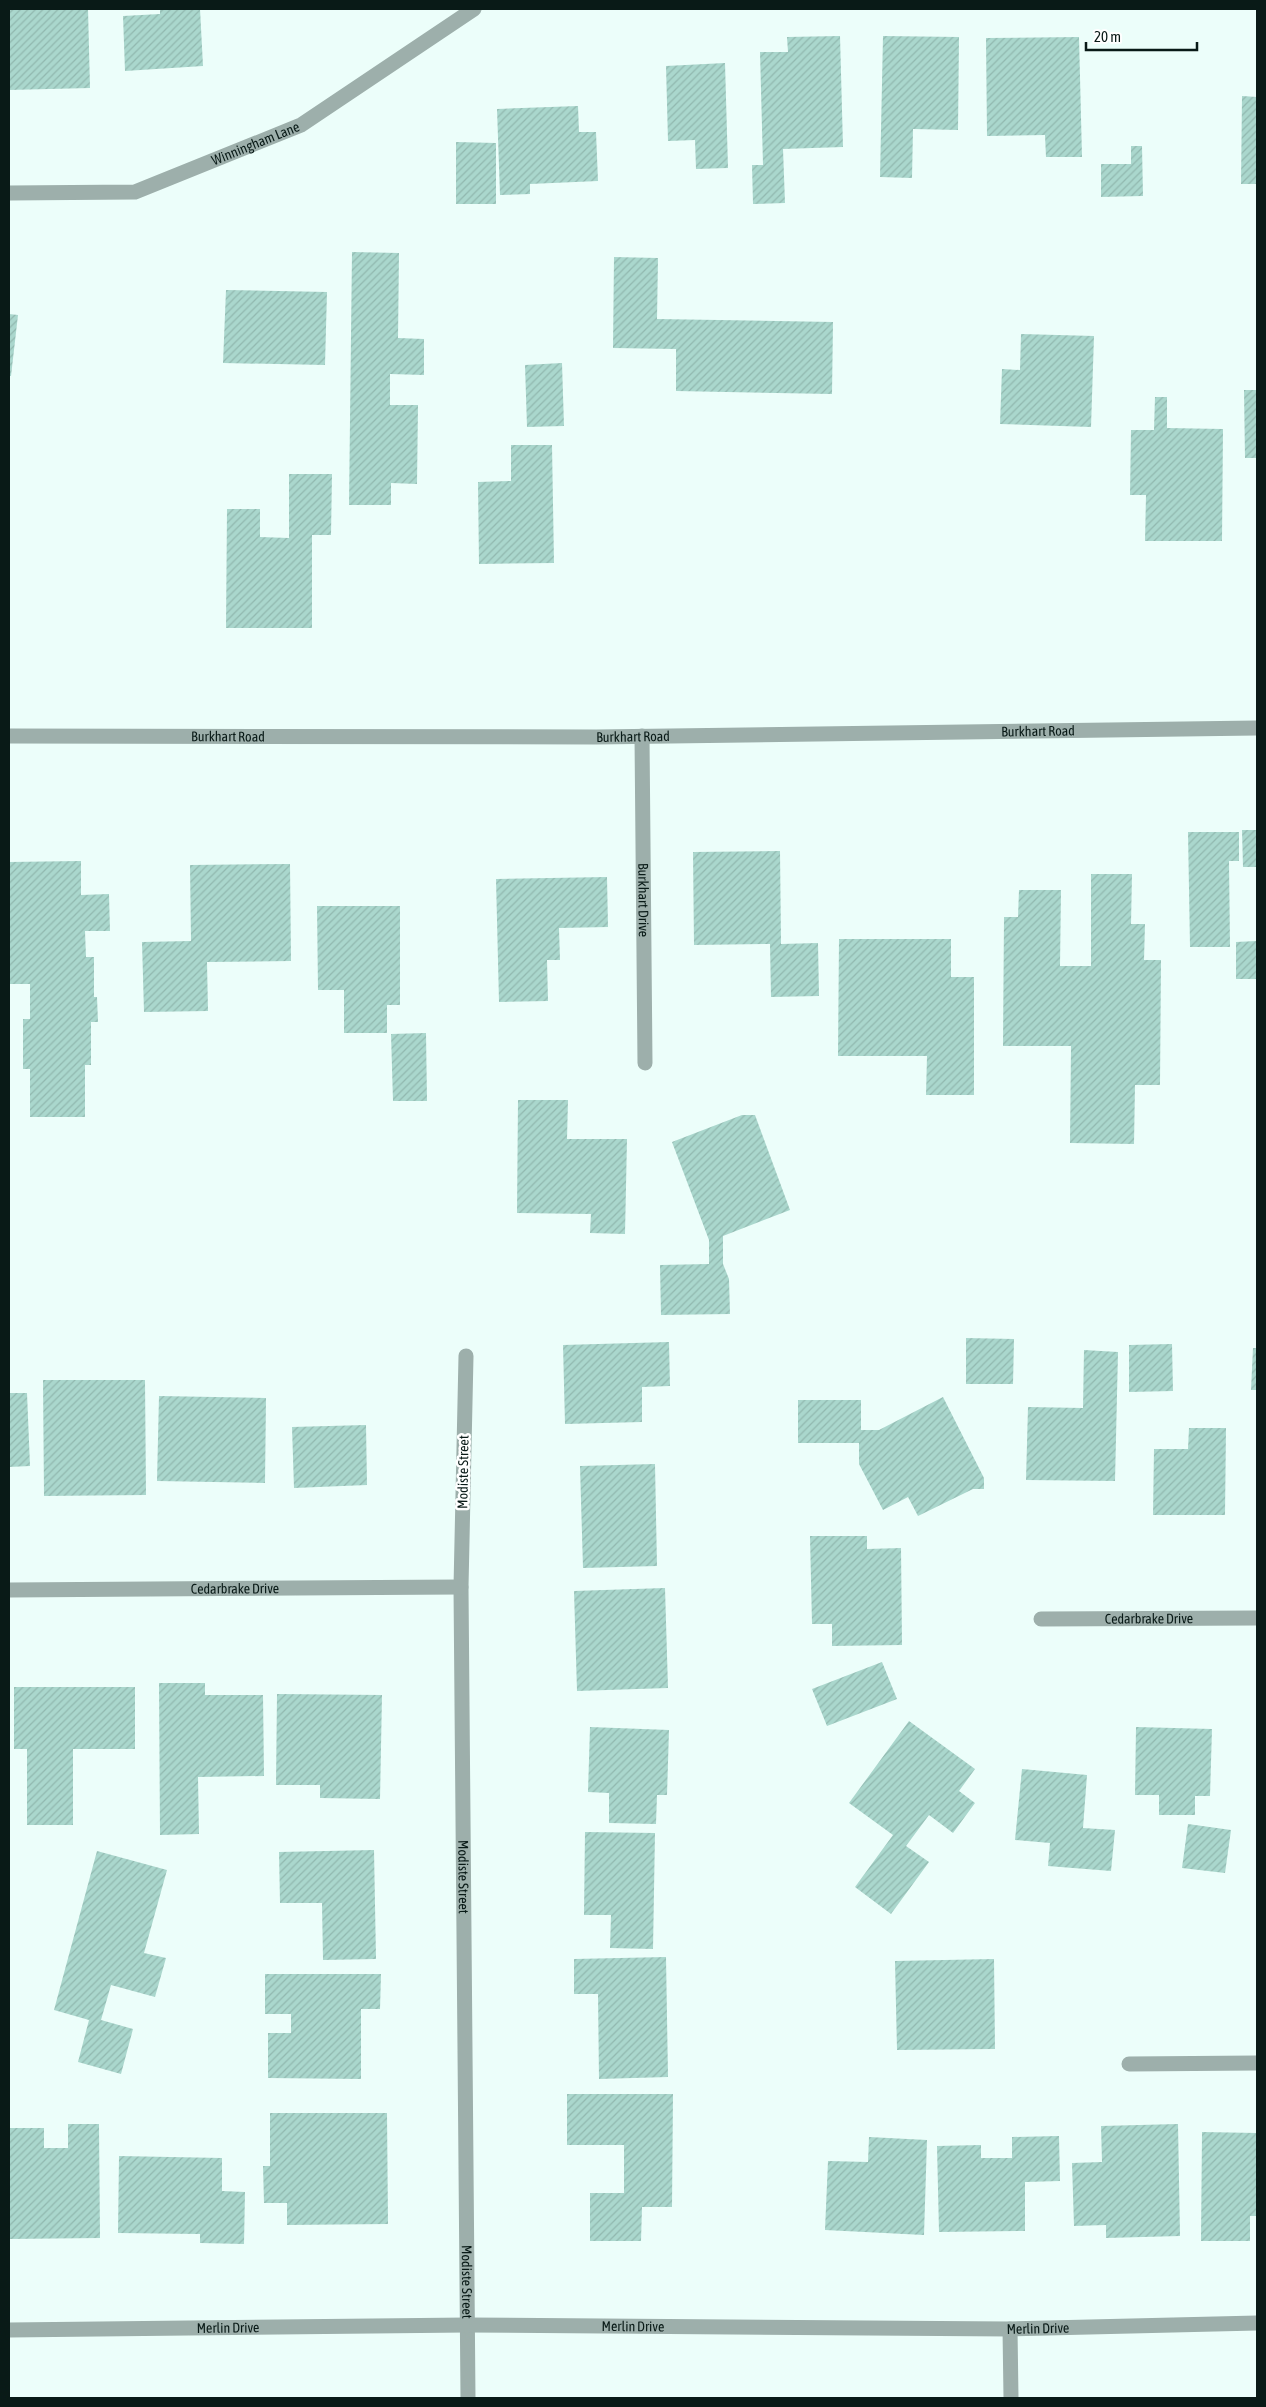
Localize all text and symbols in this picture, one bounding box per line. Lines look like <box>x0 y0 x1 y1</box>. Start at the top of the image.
scale bar <box>1086 20 1197 52</box>
text: 20 m <box>1094 28 1121 45</box>
street label: Winningham Lane <box>209 118 302 168</box>
street label: Burkhart Road <box>1001 722 1075 739</box>
street label: Burkhart Road <box>191 728 265 744</box>
street label: Burkhart Road <box>596 728 670 745</box>
street label: Burkhart Drive <box>635 863 652 937</box>
street label: Modiste Street <box>454 1435 472 1509</box>
street label: Cedarbrake Drive <box>191 1580 279 1597</box>
street label: Cedarbrake Drive <box>1105 1610 1193 1627</box>
street label: Modiste Street <box>455 1840 472 1914</box>
street label: Modiste Street <box>459 2245 475 2319</box>
street label: Merlin Drive <box>602 2318 664 2334</box>
street label: Merlin Drive <box>197 2319 259 2336</box>
street label: Merlin Drive <box>1006 2320 1070 2337</box>

